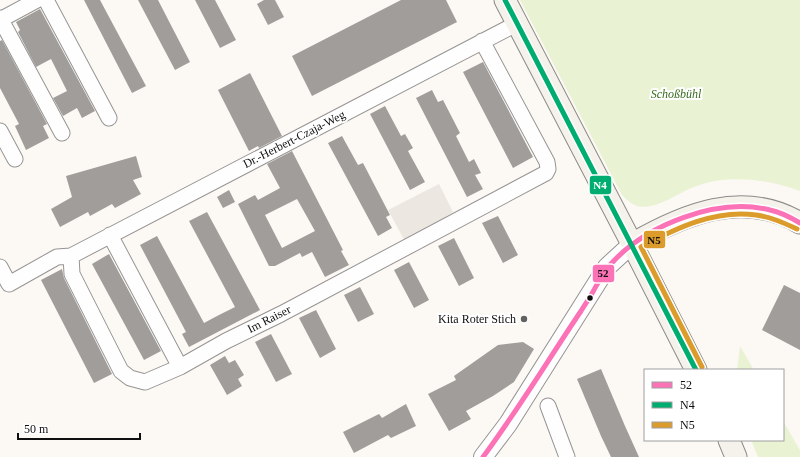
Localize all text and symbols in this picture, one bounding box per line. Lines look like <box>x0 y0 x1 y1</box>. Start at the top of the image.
park label: Schoßbühl <box>651 87 702 101</box>
street label: Dr.-Herbert-Czaja-Weg <box>241 107 347 171</box>
line badge: N4 <box>589 175 612 195</box>
text: N4 <box>593 179 607 191</box>
line badge: N5 <box>643 230 666 249</box>
text: N5 <box>647 234 661 246</box>
line badge: 52 <box>592 264 615 283</box>
text: 52 <box>598 267 609 279</box>
unlabelled marker <box>585 293 595 303</box>
street label: Im Raiser <box>245 302 293 336</box>
place label: Kita Roter Stich <box>438 312 516 326</box>
marker: Kita Roter Stich <box>519 314 529 324</box>
legend <box>644 369 784 441</box>
text: 52 <box>680 378 692 392</box>
text: N4 <box>680 398 695 412</box>
scale bar <box>18 415 140 441</box>
text: N5 <box>680 418 695 432</box>
text: 50 m <box>24 422 49 436</box>

